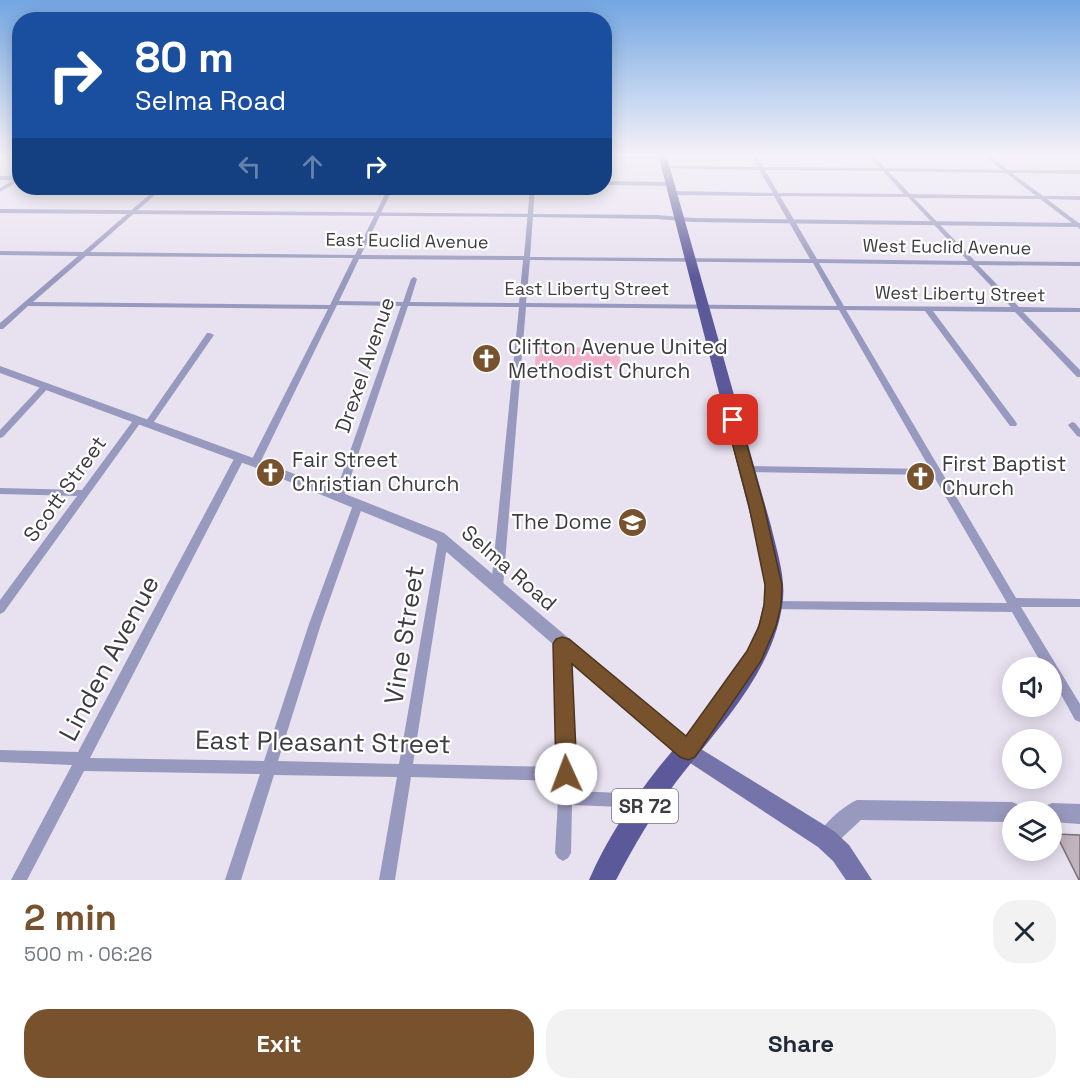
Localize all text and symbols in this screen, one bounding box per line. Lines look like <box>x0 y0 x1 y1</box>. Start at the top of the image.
text: 80 m <box>135 31 234 84</box>
icon: right <box>36 36 114 114</box>
text: Selma Road <box>135 83 286 118</box>
icon: left <box>233 150 266 183</box>
icon: ahead <box>296 150 329 183</box>
icon: right <box>359 150 392 183</box>
street label: East Euclid Avenue <box>325 228 489 253</box>
street label: West Euclid Avenue <box>863 234 1032 259</box>
street label: East Liberty Street <box>505 277 669 300</box>
street label: West Liberty Street <box>875 281 1045 306</box>
street label: Drexel Avenue <box>329 293 400 436</box>
place label: Clifton Avenue United Methodist Church <box>508 333 728 384</box>
church icon: Clifton Avenue United Methodist Church <box>471 343 503 375</box>
pin <box>707 394 758 445</box>
icon: arrive <box>716 403 749 436</box>
street label: Scott Street <box>17 430 112 547</box>
place label: Fair Street Christian Church <box>292 446 459 497</box>
place label: First Baptist Church <box>942 450 1066 501</box>
church icon: Fair Street Christian Church <box>255 456 287 488</box>
church icon: First Baptist Church <box>905 460 937 492</box>
school or university icon: The Dome <box>617 506 649 538</box>
place label: The Dome <box>512 508 612 535</box>
street label: Selma Road <box>456 519 563 616</box>
street label: Vine Street <box>376 563 432 707</box>
street label: Linden Avenue <box>51 569 167 747</box>
map controls <box>1002 657 1062 861</box>
button: sound <box>1002 657 1062 717</box>
street label: East Pleasant Street <box>195 723 451 761</box>
button: search <box>1002 729 1062 789</box>
position arrow <box>534 742 598 806</box>
road number: SR 72 <box>612 789 678 823</box>
button: layers <box>1002 801 1062 861</box>
text: 2 min <box>24 895 117 941</box>
button: close <box>993 900 1056 963</box>
text: 500 m · 06:26 <box>24 941 152 967</box>
button: Exit <box>24 1009 534 1078</box>
button: Share <box>546 1009 1056 1078</box>

